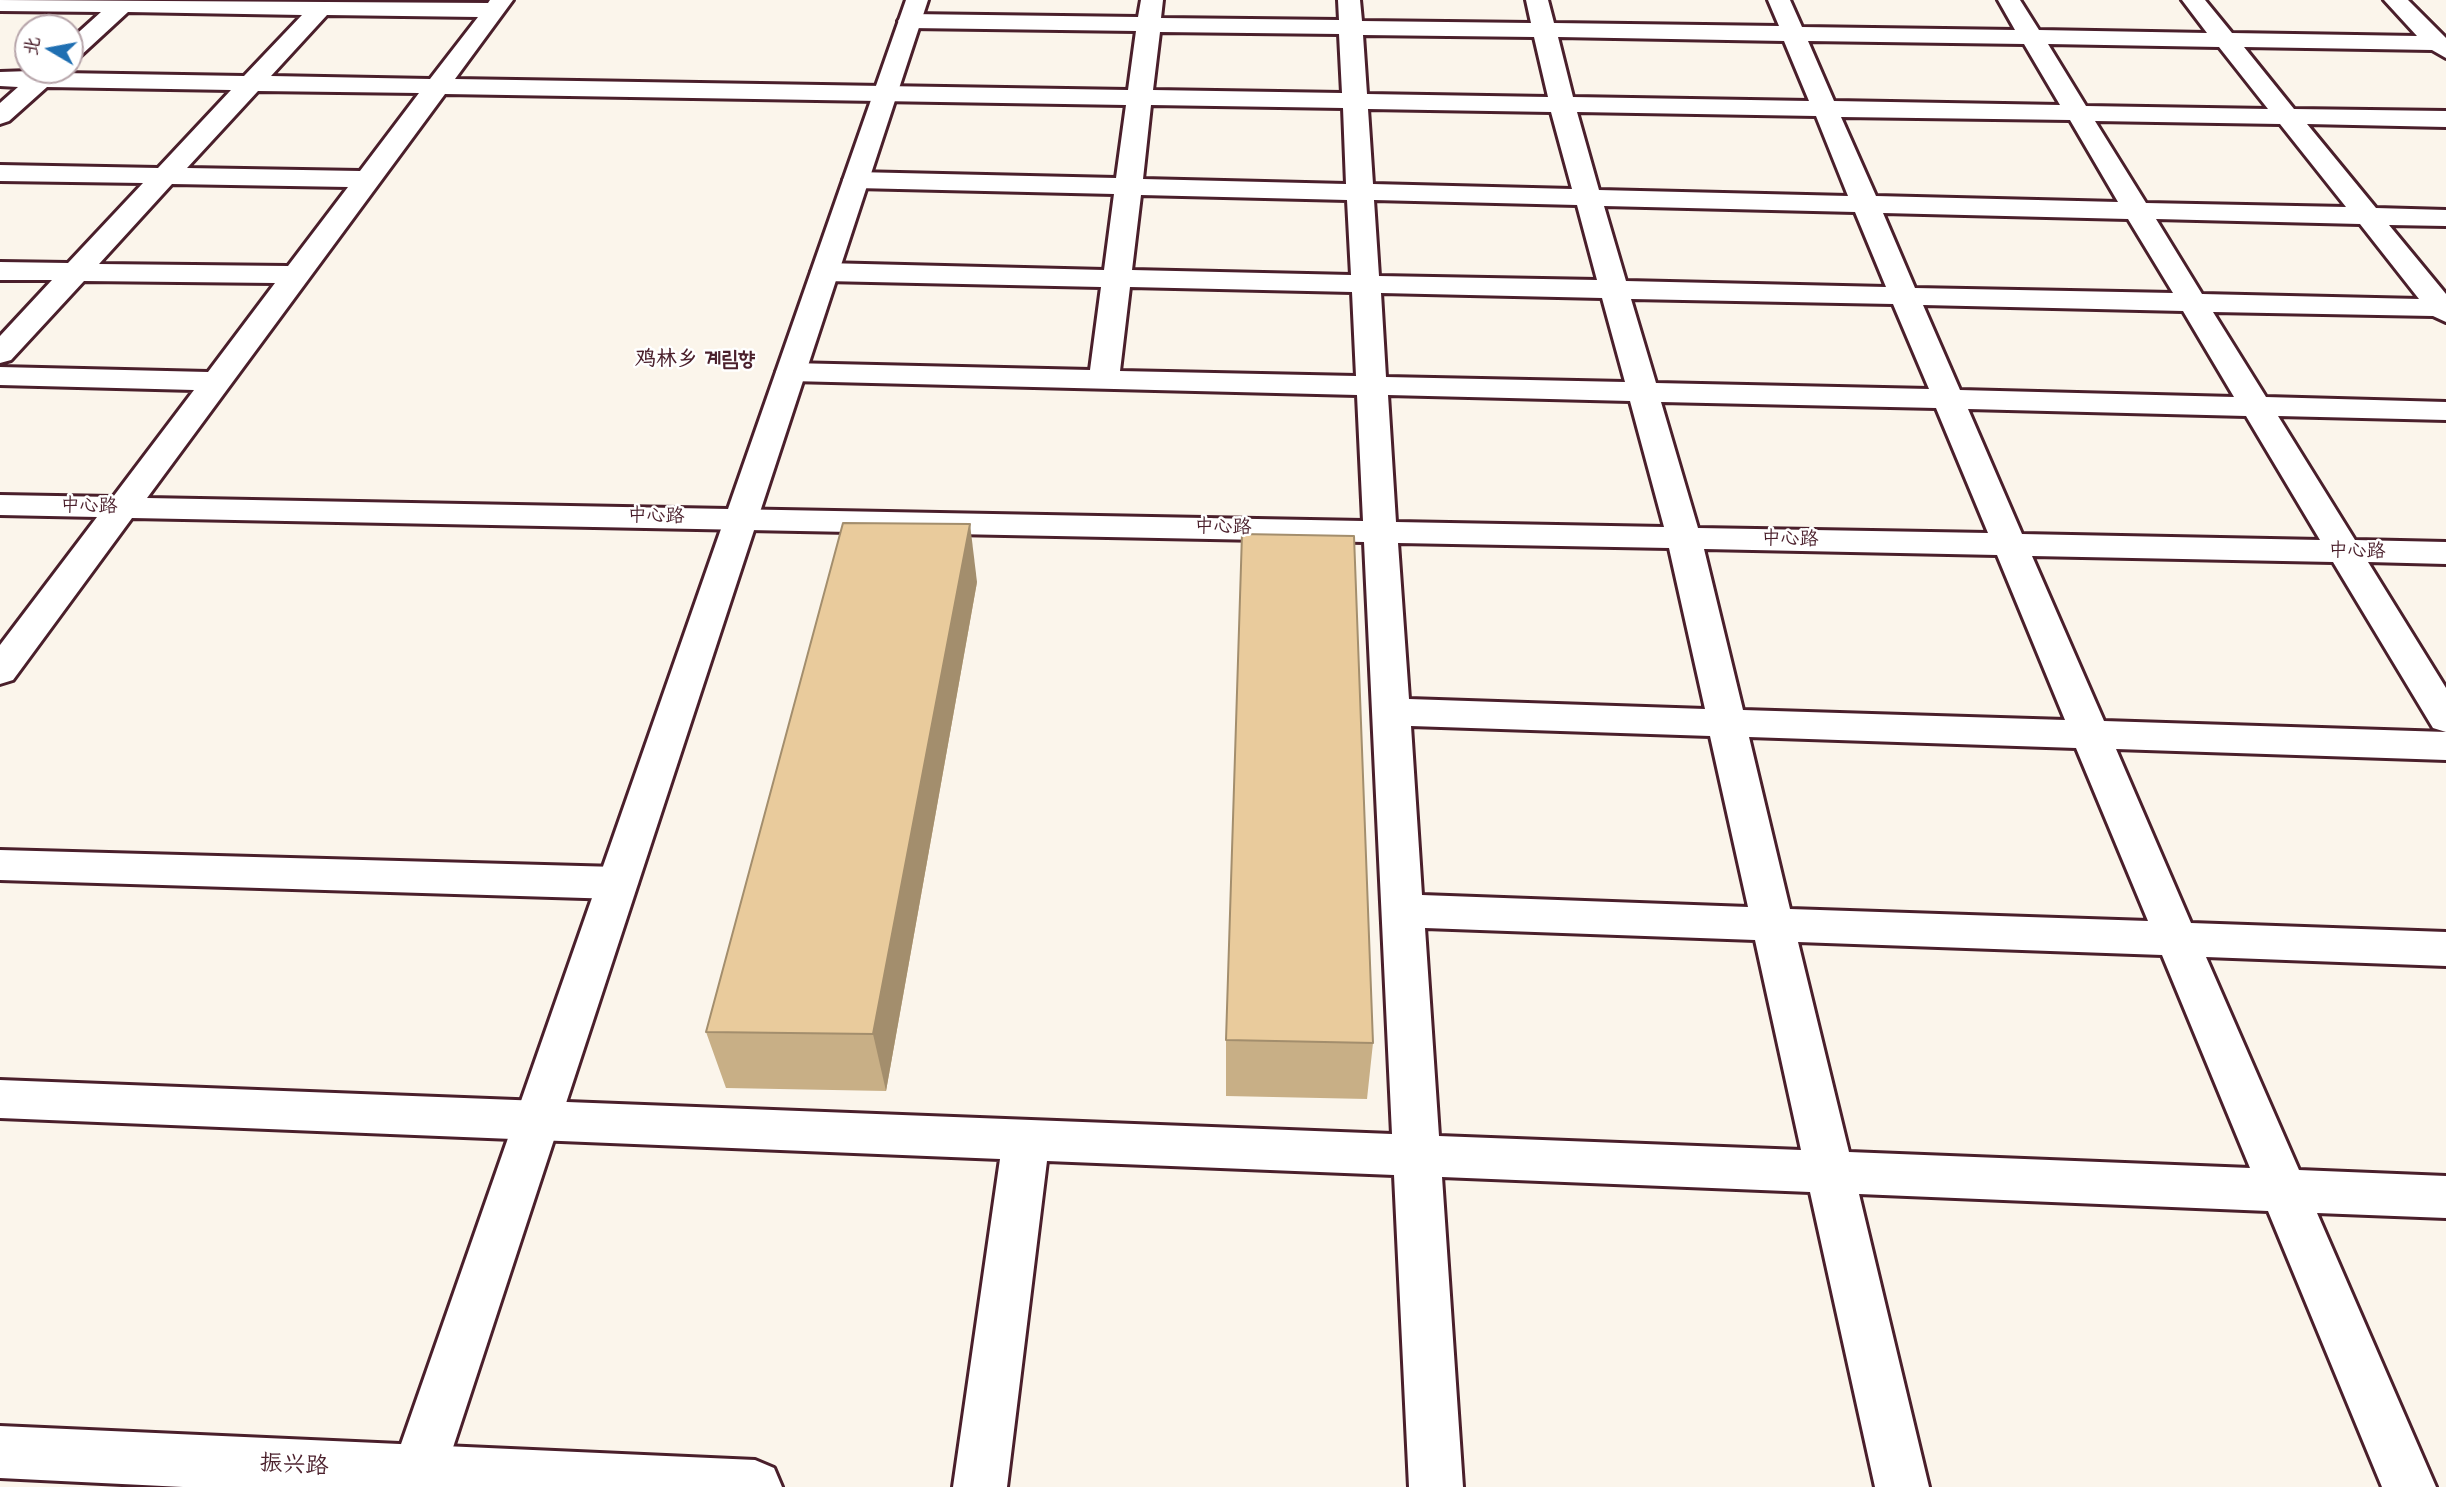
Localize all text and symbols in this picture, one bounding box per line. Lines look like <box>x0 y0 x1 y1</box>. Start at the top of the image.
north arrow <box>14 14 84 84</box>
text: 北 <box>15 34 46 58</box>
district label: 鸡林乡 계림향 <box>635 346 755 372</box>
street label: 中心路 <box>60 494 118 518</box>
street label: 中心路 <box>627 504 685 528</box>
street label: 中心路 <box>1194 515 1252 539</box>
street label: 中心路 <box>1761 527 1819 551</box>
street label: 中心路 <box>2328 539 2386 563</box>
street label: 振兴路 <box>259 1449 329 1481</box>

